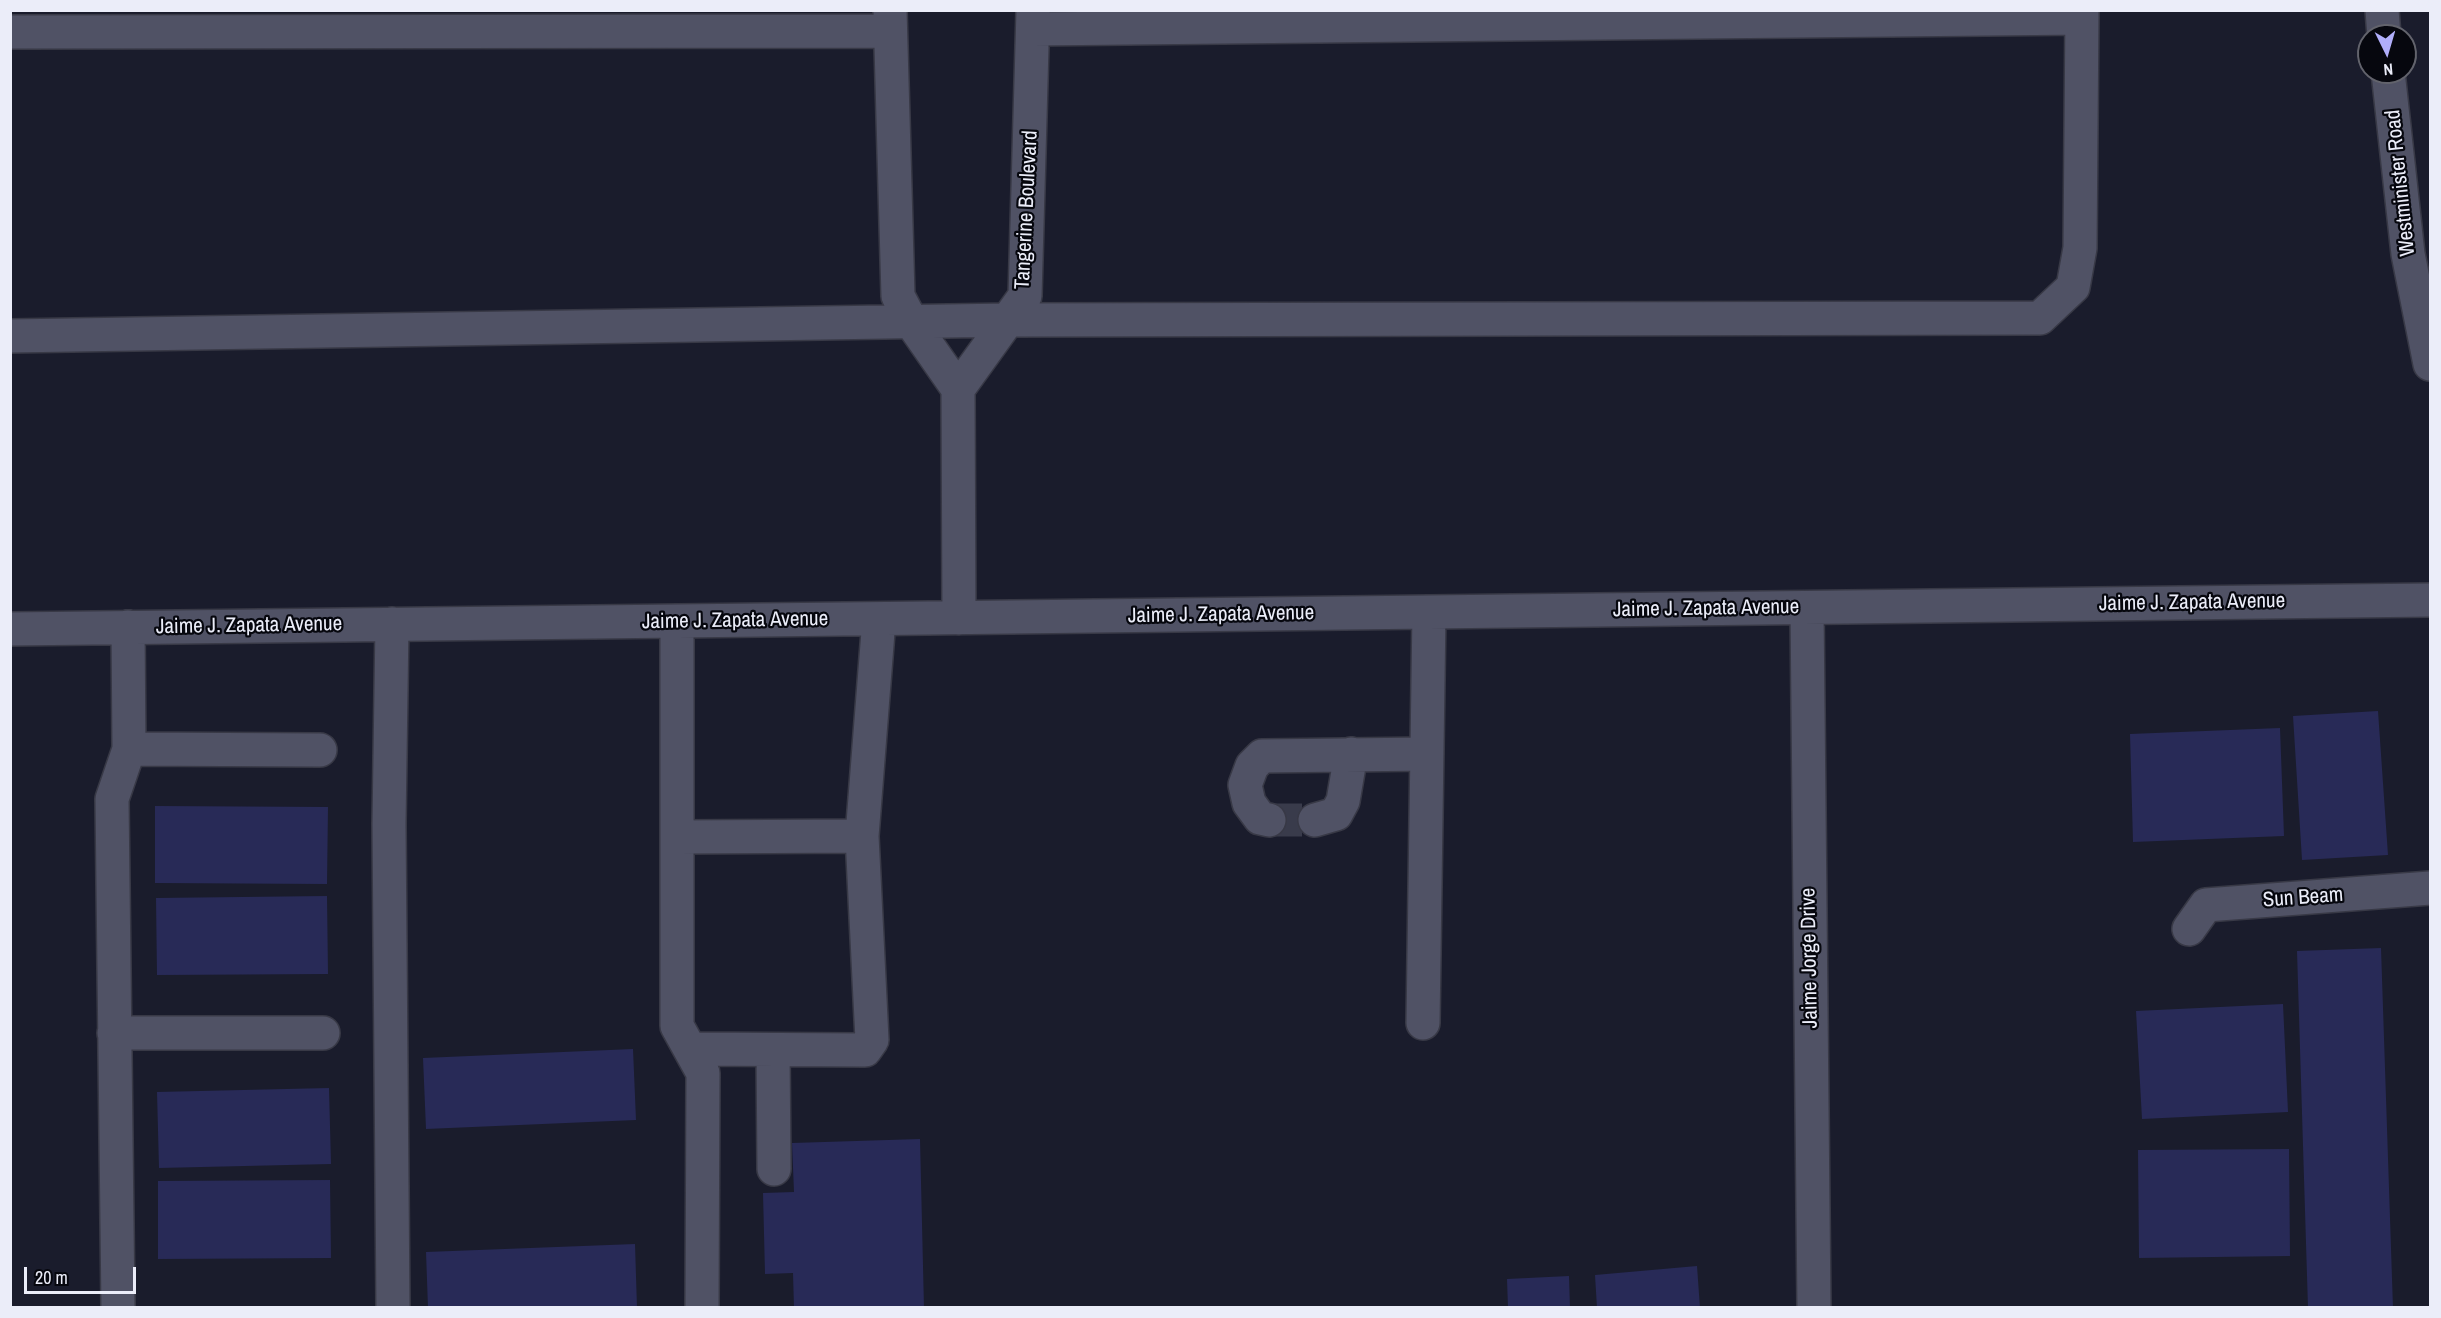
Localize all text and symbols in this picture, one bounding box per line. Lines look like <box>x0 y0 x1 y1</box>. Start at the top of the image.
north arrow <box>2357 24 2417 84</box>
text: N <box>2383 59 2394 81</box>
street label: Westminister Road <box>2381 109 2421 257</box>
street label: Tangerine Boulevard <box>1010 130 1044 290</box>
street label: Jaime J. Zapata Avenue <box>2099 589 2285 617</box>
street label: Jaime J. Zapata Avenue <box>1613 595 1799 623</box>
street label: Jaime J. Zapata Avenue <box>1128 601 1314 629</box>
street label: Jaime J. Zapata Avenue <box>642 607 828 635</box>
street label: Jaime J. Zapata Avenue <box>156 612 342 640</box>
street label: Sun Beam <box>2262 883 2344 913</box>
street label: Jaime Jorge Drive <box>1796 887 1824 1029</box>
scale bar <box>27 1255 140 1293</box>
text: 20 m <box>35 1265 68 1290</box>

